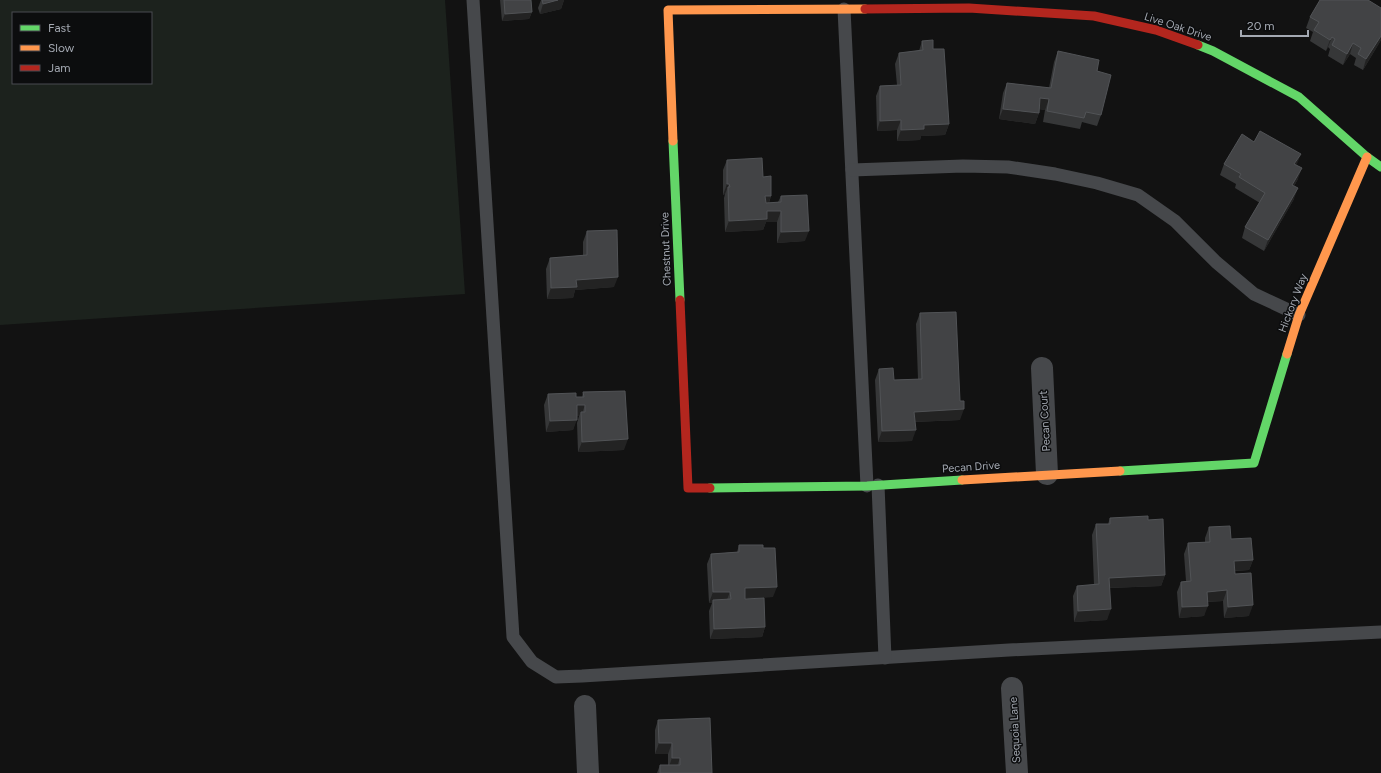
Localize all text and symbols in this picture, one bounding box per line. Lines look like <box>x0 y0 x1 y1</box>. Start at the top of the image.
street label: Live Oak Drive <box>1143 10 1213 44</box>
legend <box>12 12 152 84</box>
scale bar <box>1241 12 1308 38</box>
text: 20 m <box>1247 19 1275 33</box>
text: Fast <box>48 21 71 35</box>
text: Slow <box>48 41 75 55</box>
text: Jam <box>48 61 71 75</box>
street label: Chestnut Drive <box>658 212 674 286</box>
street label: Hickory Way <box>1276 272 1310 334</box>
street label: Pecan Court <box>1037 390 1053 452</box>
street label: Pecan Drive <box>942 458 1000 476</box>
street label: Sequoia Lane <box>1007 697 1023 763</box>

